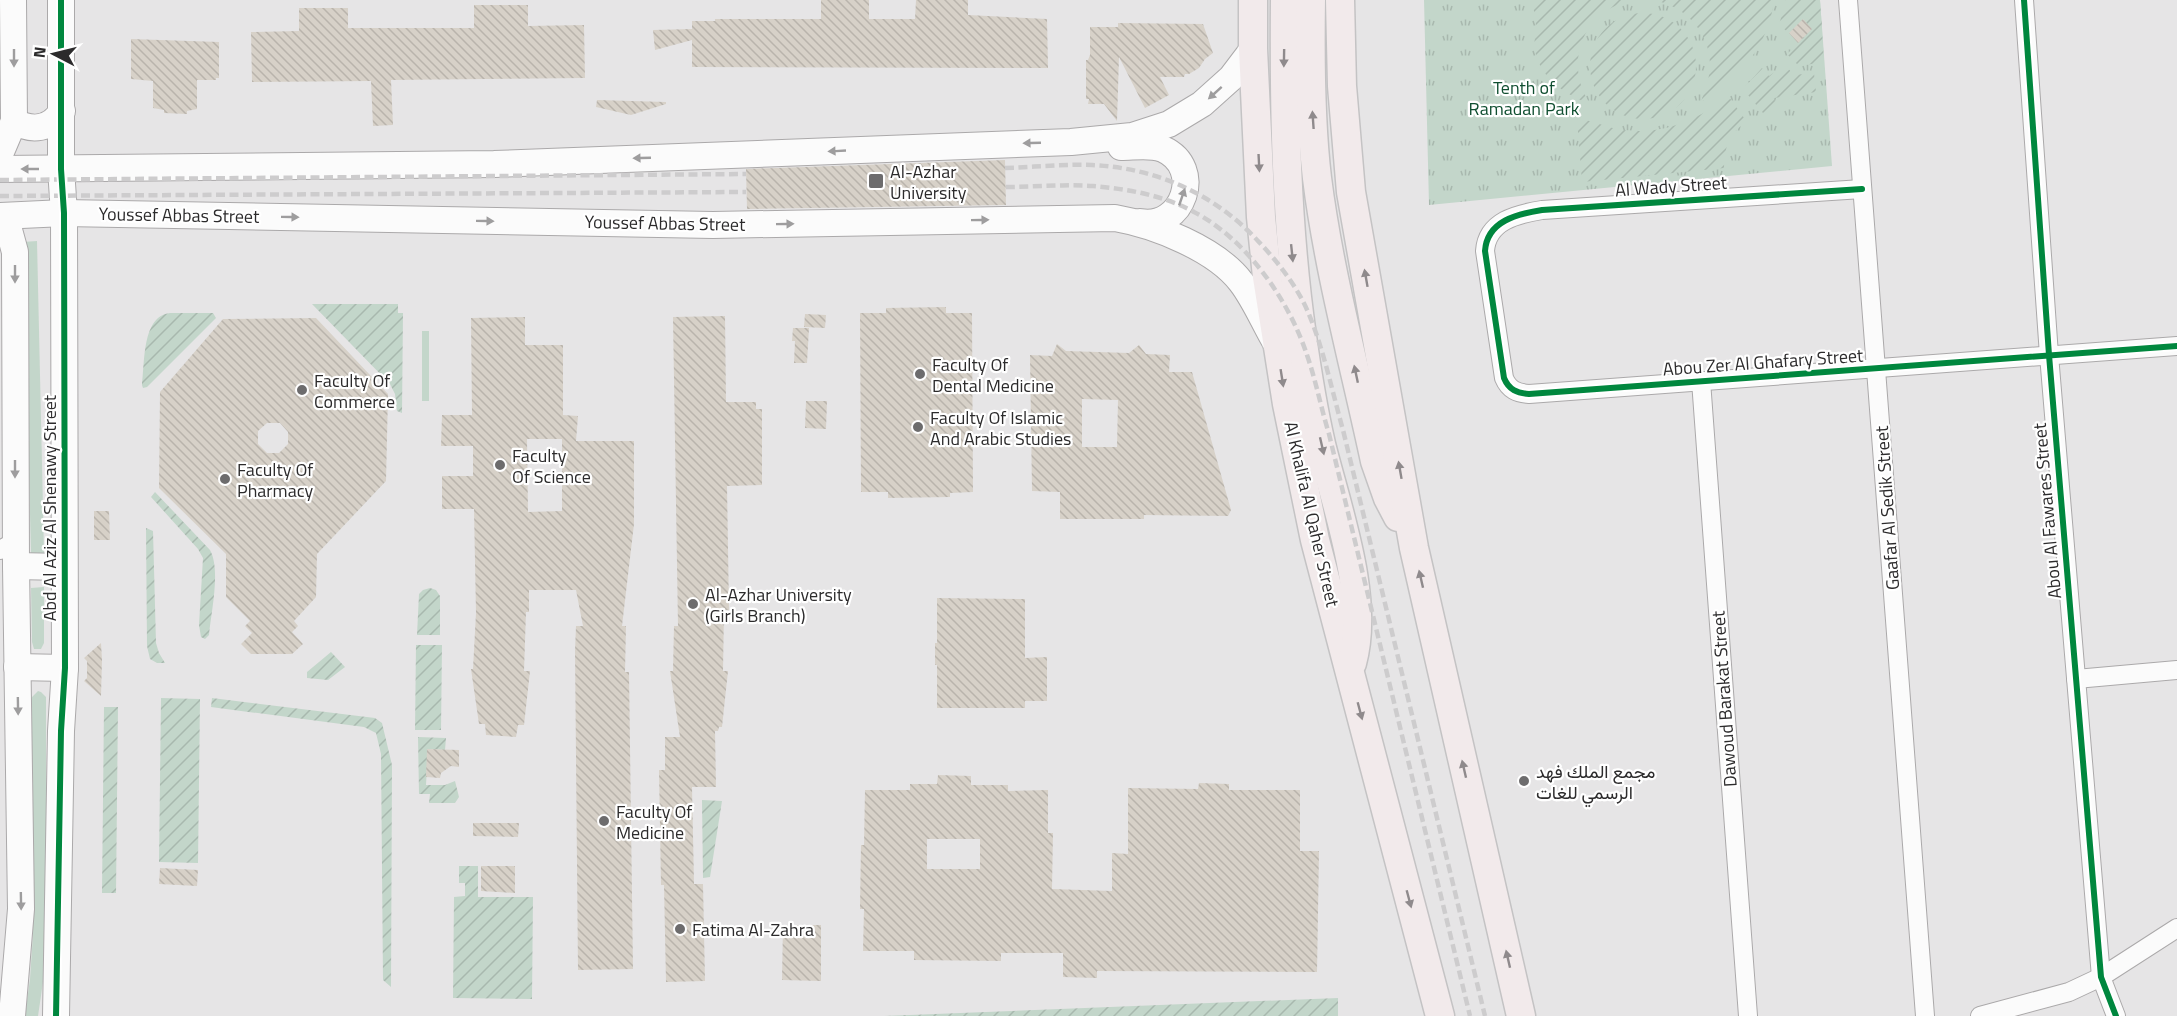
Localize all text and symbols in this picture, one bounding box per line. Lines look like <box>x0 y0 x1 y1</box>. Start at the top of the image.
north arrow <box>24 24 84 84</box>
text: N <box>27 45 52 59</box>
one-way arrow <box>9 49 19 68</box>
one-way arrow <box>1279 49 1289 68</box>
park label: Tenth of Ramadan Park <box>1469 74 1580 122</box>
one-way arrow <box>1208 86 1223 99</box>
one-way arrow <box>1308 111 1317 130</box>
one-way arrow <box>1022 138 1041 147</box>
one-way arrow <box>827 146 846 155</box>
one-way arrow <box>633 154 652 163</box>
one-way arrow <box>1254 154 1263 173</box>
place label: Al-Azhar University <box>890 158 967 206</box>
one-way arrow <box>21 164 40 174</box>
street label: Al Wady Street <box>1614 169 1729 203</box>
marker: Al-Azhar University <box>867 172 885 190</box>
one-way arrow <box>1178 188 1188 206</box>
street label: Youssef Abbas Street <box>98 200 260 230</box>
street label: Youssef Abbas Street <box>584 208 746 238</box>
one-way arrow <box>281 212 300 222</box>
one-way arrow <box>971 215 990 225</box>
one-way arrow <box>476 216 495 226</box>
one-way arrow <box>776 219 795 228</box>
one-way arrow <box>1287 244 1297 263</box>
one-way arrow <box>10 264 20 283</box>
one-way arrow <box>1361 268 1370 287</box>
street label: Abou Zer Al Ghafary Street <box>1662 341 1865 382</box>
place label: Faculty Of Dental Medicine <box>932 351 1054 399</box>
one-way arrow <box>1351 364 1360 383</box>
place label: Faculty Of Commerce <box>314 367 395 415</box>
marker: Faculty Of Dental Medicine <box>913 367 927 381</box>
one-way arrow <box>1278 369 1287 388</box>
marker: Faculty Of Commerce <box>295 383 309 397</box>
street label: Abd Al Aziz Al Shenawy Street <box>36 394 63 621</box>
place label: Faculty Of Islamic And Arabic Studies <box>930 404 1071 452</box>
street label: Al Khalifa Al Qaher Street <box>1277 418 1347 610</box>
marker: Faculty Of Islamic And Arabic Studies <box>911 420 925 434</box>
street label: Abou Al Fawares Street <box>2026 421 2068 600</box>
street label: Gaafar Al Sedik Street <box>1868 424 1906 591</box>
one-way arrow <box>1318 437 1328 455</box>
place label: Faculty Of Science <box>512 442 591 490</box>
place label: Faculty Of Pharmacy <box>237 456 313 504</box>
marker: Faculty Of Science <box>493 458 507 472</box>
one-way arrow <box>10 459 20 478</box>
one-way arrow <box>1395 460 1404 479</box>
marker: Faculty Of Pharmacy <box>218 472 232 486</box>
one-way arrow <box>1415 570 1425 588</box>
place label: Al-Azhar University (Girls Branch) <box>705 581 852 629</box>
marker: Al-Azhar University (Girls Branch) <box>686 597 700 611</box>
street label: Dawoud Barakat Street <box>1704 609 1744 788</box>
one-way arrow <box>13 696 23 715</box>
one-way arrow <box>1355 702 1365 720</box>
place label: مجمع الملك فهد الرسمي للغات <box>1536 758 1655 808</box>
one-way arrow <box>1459 759 1468 778</box>
marker: مجمع الملك فهد الرسمي للغات <box>1517 774 1531 788</box>
place label: Faculty Of Medicine <box>616 798 692 846</box>
marker: Faculty Of Medicine <box>597 814 611 828</box>
one-way arrow <box>1405 890 1415 909</box>
one-way arrow <box>16 891 26 910</box>
place label: Fatima Al-Zahra <box>692 916 814 943</box>
marker: Fatima Al-Zahra <box>673 922 687 936</box>
one-way arrow <box>1502 950 1512 968</box>

